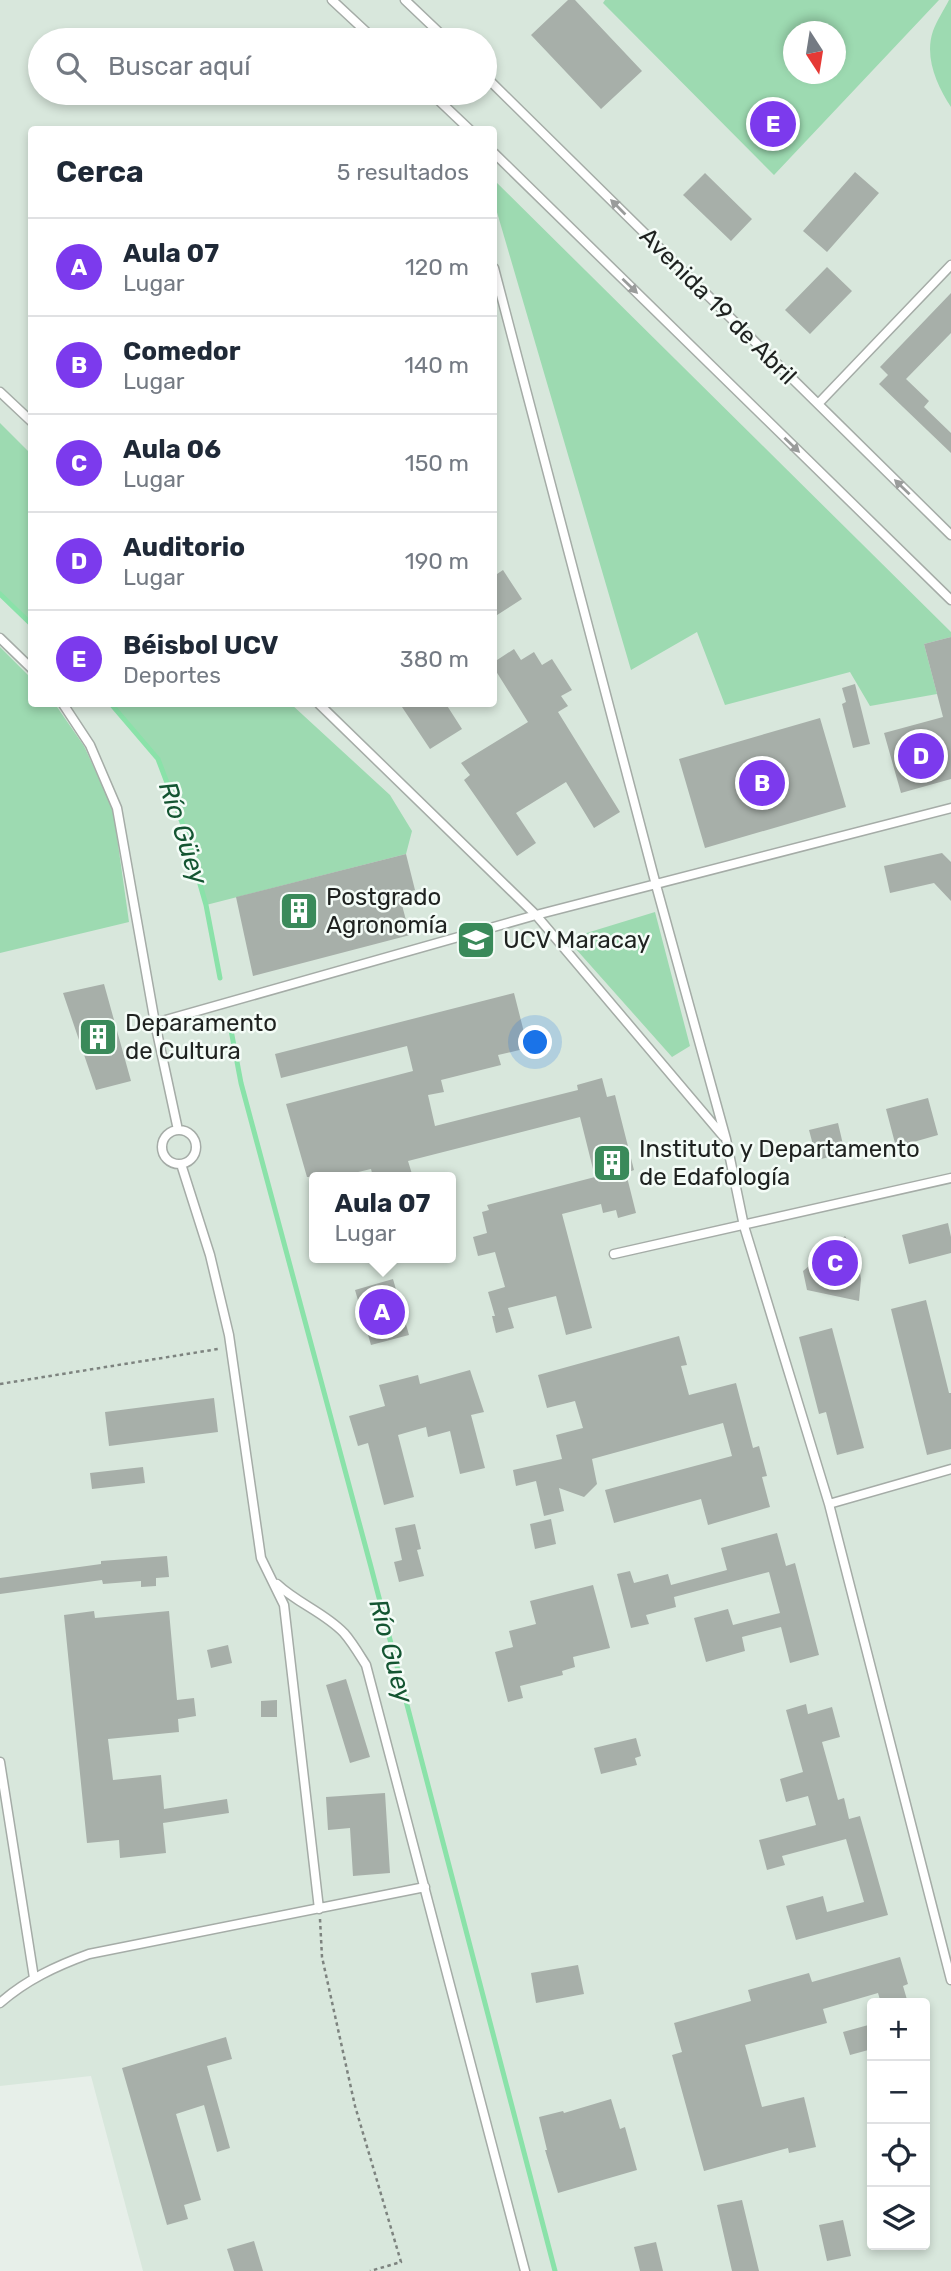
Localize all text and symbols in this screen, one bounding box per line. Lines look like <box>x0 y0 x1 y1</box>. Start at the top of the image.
north arrow <box>783 21 846 84</box>
search box <box>28 28 497 105</box>
icon: search <box>52 48 90 86</box>
text: Buscar aquí <box>108 51 250 82</box>
pin: E <box>750 98 796 150</box>
text: Cerca <box>56 154 144 190</box>
text: 5 resultados <box>337 158 469 186</box>
one-way arrow <box>610 200 627 216</box>
street label: Avenida 19 de Abril <box>634 222 802 390</box>
text: Aula 07 <box>123 238 219 269</box>
text: A <box>71 253 87 281</box>
text: 120 m <box>405 253 469 281</box>
text: Lugar <box>123 269 185 297</box>
one-way arrow <box>622 278 638 294</box>
text: Comedor <box>123 336 241 367</box>
text: B <box>71 351 87 379</box>
text: 140 m <box>404 351 469 379</box>
text: Lugar <box>123 367 185 395</box>
text: Aula 06 <box>123 434 221 465</box>
one-way arrow <box>784 437 801 454</box>
text: C <box>71 449 87 477</box>
text: 150 m <box>405 449 469 477</box>
text: Lugar <box>123 465 185 493</box>
one-way arrow <box>894 480 911 496</box>
text: Auditorio <box>123 532 245 563</box>
text: D <box>71 547 87 575</box>
text: 190 m <box>405 547 469 575</box>
text: Lugar <box>123 563 185 591</box>
text: Béisbol UCV <box>123 630 278 661</box>
text: E <box>72 645 86 673</box>
text: 380 m <box>400 645 469 673</box>
text: Deportes <box>123 661 221 689</box>
pin: D <box>898 730 944 782</box>
pin: B <box>739 757 785 809</box>
water label: Río Güey <box>152 778 214 889</box>
place label: Postgrado Agronomía <box>326 883 448 939</box>
building icon: Postgrado Agronomía <box>278 890 320 932</box>
school or university icon: UCV Maracay <box>455 919 497 961</box>
place label: UCV Maracay <box>503 926 650 954</box>
place label: Deparamento de Cultura <box>125 1009 277 1065</box>
building icon: Deparamento de Cultura <box>77 1016 119 1058</box>
your location <box>518 1025 552 1059</box>
place label: Instituto y Departamento de Edafología <box>639 1135 920 1191</box>
building icon: Instituto y Departamento de Edafología <box>591 1142 633 1184</box>
popup <box>309 1172 456 1263</box>
text: Aula 07 <box>334 1188 431 1219</box>
text: Lugar <box>334 1219 396 1247</box>
pin: C <box>812 1237 858 1289</box>
pin: A <box>359 1286 405 1338</box>
water label: Río Guey <box>362 1596 420 1707</box>
map controls <box>867 1998 930 2250</box>
button: + <box>867 1998 930 2061</box>
button: − <box>867 2061 930 2124</box>
button: locate <box>867 2124 930 2187</box>
button: layers <box>867 2187 930 2250</box>

